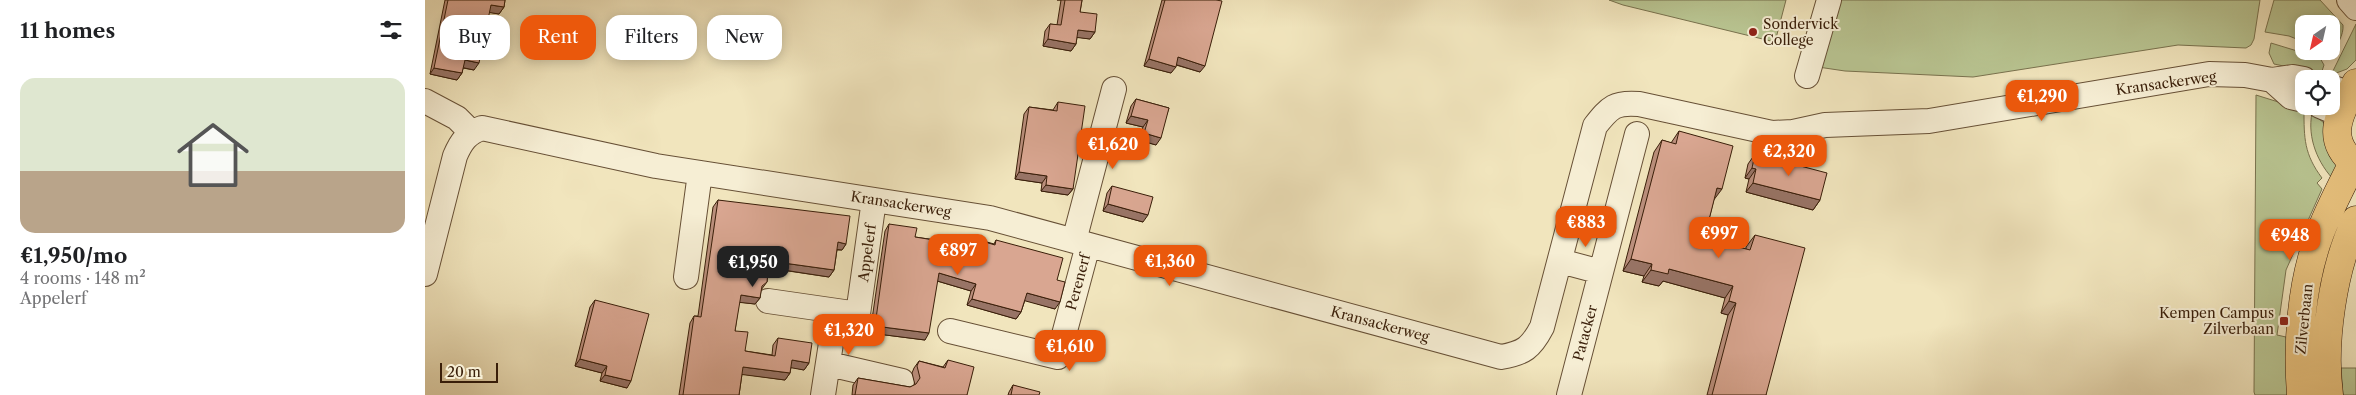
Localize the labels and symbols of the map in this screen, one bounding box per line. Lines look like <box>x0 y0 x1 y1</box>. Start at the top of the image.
place label: Sondervick College <box>1763 15 1839 49</box>
north arrow <box>2295 15 2340 60</box>
marker: Sondervick College <box>1747 26 1759 38</box>
street label: Kransackerweg <box>2115 67 2218 99</box>
pin: €1,290 <box>2001 80 2083 122</box>
pin: €1,620 <box>1072 128 1154 170</box>
pin: €2,320 <box>1748 134 1830 177</box>
street label: Kransackerweg <box>849 187 953 221</box>
pin: €883 <box>1556 206 1616 248</box>
pin: €997 <box>1689 216 1749 259</box>
pin: €948 <box>2260 218 2320 261</box>
street label: Appelerf <box>854 221 880 284</box>
pin: €897 <box>928 234 988 276</box>
pin: €1,360 <box>1129 244 1211 287</box>
pin: €1,950 <box>712 246 794 288</box>
street label: Perenerf <box>1062 250 1095 312</box>
street label: Zilverbaan <box>2291 283 2317 355</box>
street label: Kransackerweg <box>1329 302 1432 346</box>
street label: Patacker <box>1569 303 1601 363</box>
place label: Kempen Campus Zilverbaan <box>2159 304 2274 338</box>
pin: €1,320 <box>808 314 890 356</box>
marker: Kempen Campus Zilverbaan <box>2278 315 2290 327</box>
pin: €1,610 <box>1029 330 1111 372</box>
scale bar <box>440 360 497 383</box>

